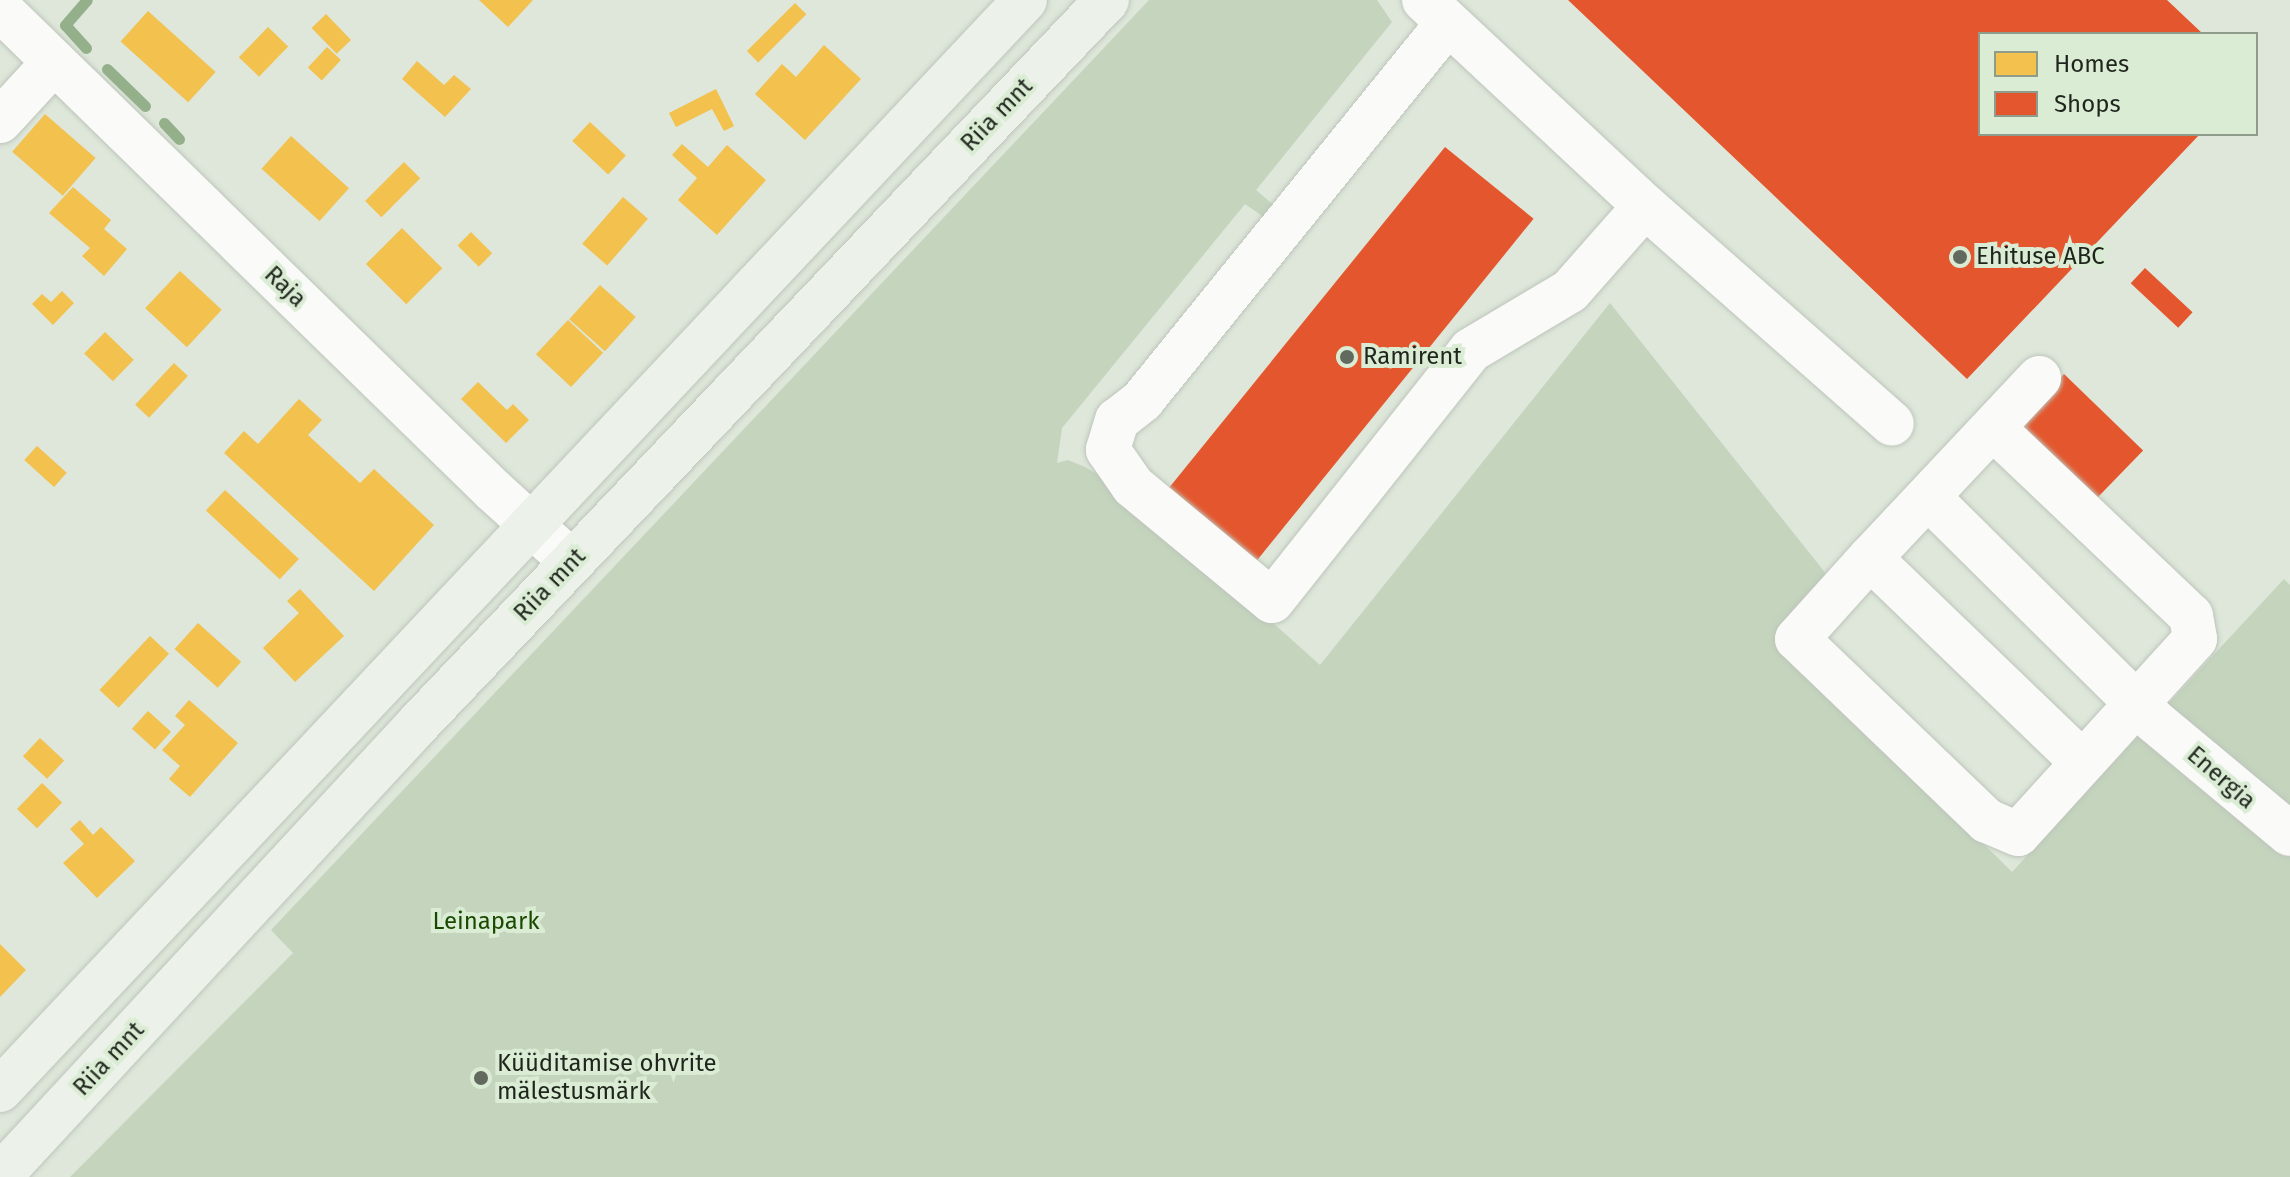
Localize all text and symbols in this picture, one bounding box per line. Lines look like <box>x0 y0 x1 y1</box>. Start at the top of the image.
legend <box>1978 32 2258 136</box>
text: Homes <box>2054 50 2129 78</box>
street label: Riia mnt <box>955 72 1039 158</box>
text: Shops <box>2054 90 2121 118</box>
place label: Ehituse ABC <box>1976 243 2105 271</box>
marker: Ehituse ABC <box>1951 248 1969 266</box>
street label: Raja <box>258 260 312 314</box>
place label: Ramirent <box>1363 343 1462 371</box>
marker: Ramirent <box>1338 348 1356 366</box>
street label: Riia mnt <box>508 542 592 628</box>
street label: Energia <box>2181 741 2261 815</box>
park label: Leinapark <box>433 908 539 936</box>
street label: Riia mnt <box>68 1016 150 1102</box>
place label: Küüditamise ohvrite mälestusmärk <box>497 1050 717 1106</box>
marker: Küüditamise ohvrite mälestusmärk <box>472 1069 490 1087</box>

